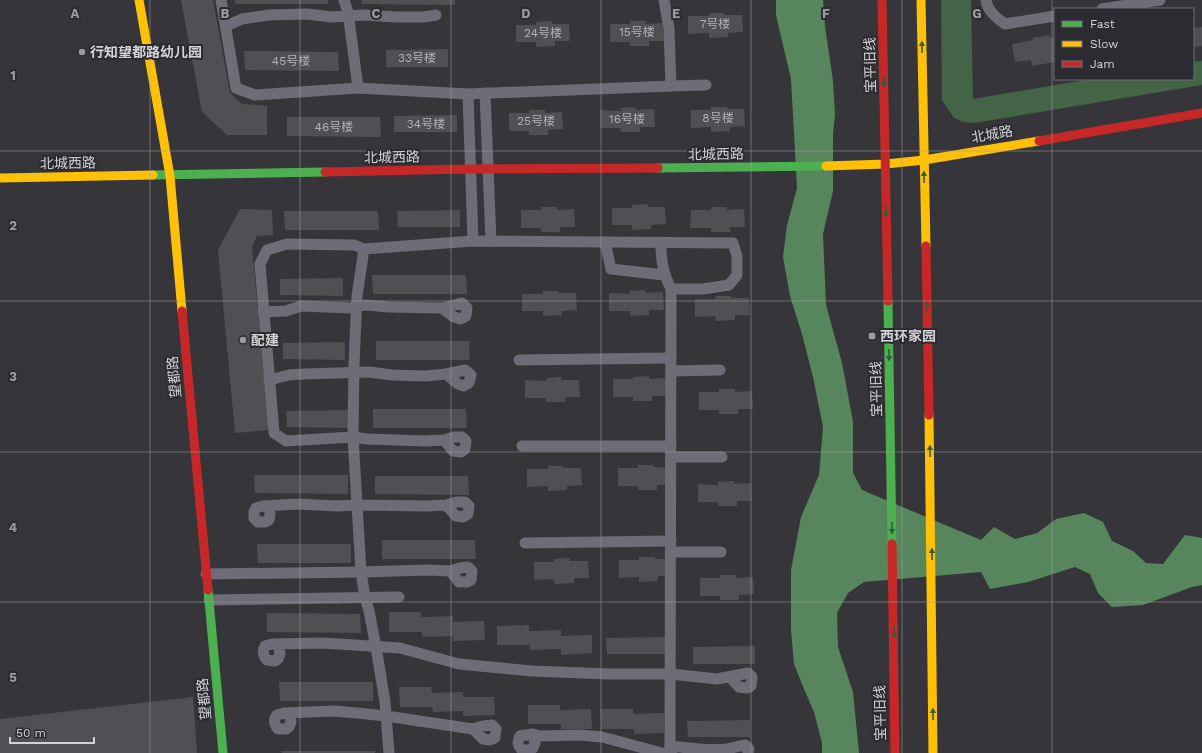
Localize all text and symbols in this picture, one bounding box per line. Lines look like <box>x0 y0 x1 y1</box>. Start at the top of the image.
text: A <box>71 6 80 21</box>
text: B <box>221 6 230 21</box>
text: C <box>372 6 381 21</box>
text: D <box>521 6 531 21</box>
text: E <box>672 6 680 21</box>
text: F <box>822 6 830 21</box>
text: G <box>972 6 982 21</box>
legend <box>1054 8 1194 80</box>
house number: 7号楼 <box>700 17 730 31</box>
text: Fast <box>1090 17 1115 31</box>
house number: 15号楼 <box>619 25 655 39</box>
house number: 24号楼 <box>524 26 562 40</box>
street label: 宝平旧线 <box>862 37 878 93</box>
text: Slow <box>1090 37 1118 51</box>
one-way arrow <box>919 40 925 53</box>
place label: 行知望都路幼儿园 <box>90 44 202 60</box>
marker: 行知望都路幼儿园 <box>77 47 87 57</box>
house number: 33号楼 <box>398 51 436 65</box>
house number: 45号楼 <box>272 54 310 68</box>
text: Jam <box>1090 57 1115 71</box>
text: 1 <box>10 68 16 83</box>
one-way arrow <box>881 75 887 88</box>
house number: 8号楼 <box>702 111 734 125</box>
house number: 16号楼 <box>609 112 645 126</box>
house number: 25号楼 <box>517 114 555 128</box>
house number: 34号楼 <box>407 117 445 131</box>
house number: 46号楼 <box>315 120 353 134</box>
street label: 北城路 <box>970 122 1014 146</box>
street label: 北城西路 <box>688 146 744 162</box>
street label: 北城西路 <box>364 149 420 165</box>
street label: 北城西路 <box>40 155 96 171</box>
one-way arrow <box>921 171 928 183</box>
one-way arrow <box>883 205 890 217</box>
text: 2 <box>9 218 17 233</box>
one-way arrow <box>924 300 930 313</box>
place label: 西环家园 <box>880 328 936 344</box>
marker: 西环家园 <box>867 331 877 341</box>
place label: 配建 <box>251 332 279 348</box>
marker: 配建 <box>238 335 248 345</box>
one-way arrow <box>886 349 892 362</box>
street label: 望都路 <box>164 355 184 399</box>
street label: 宝平旧线 <box>868 361 884 417</box>
text: 3 <box>9 369 17 384</box>
one-way arrow <box>927 444 933 457</box>
text: 4 <box>9 520 18 535</box>
one-way arrow <box>889 522 895 535</box>
one-way arrow <box>929 547 935 560</box>
one-way arrow <box>890 626 897 638</box>
text: 5 <box>9 670 17 685</box>
street label: 望都路 <box>194 677 214 721</box>
street label: 宝平旧线 <box>872 685 888 741</box>
one-way arrow <box>930 707 936 720</box>
scale bar <box>10 719 94 745</box>
text: 50 m <box>16 726 46 740</box>

